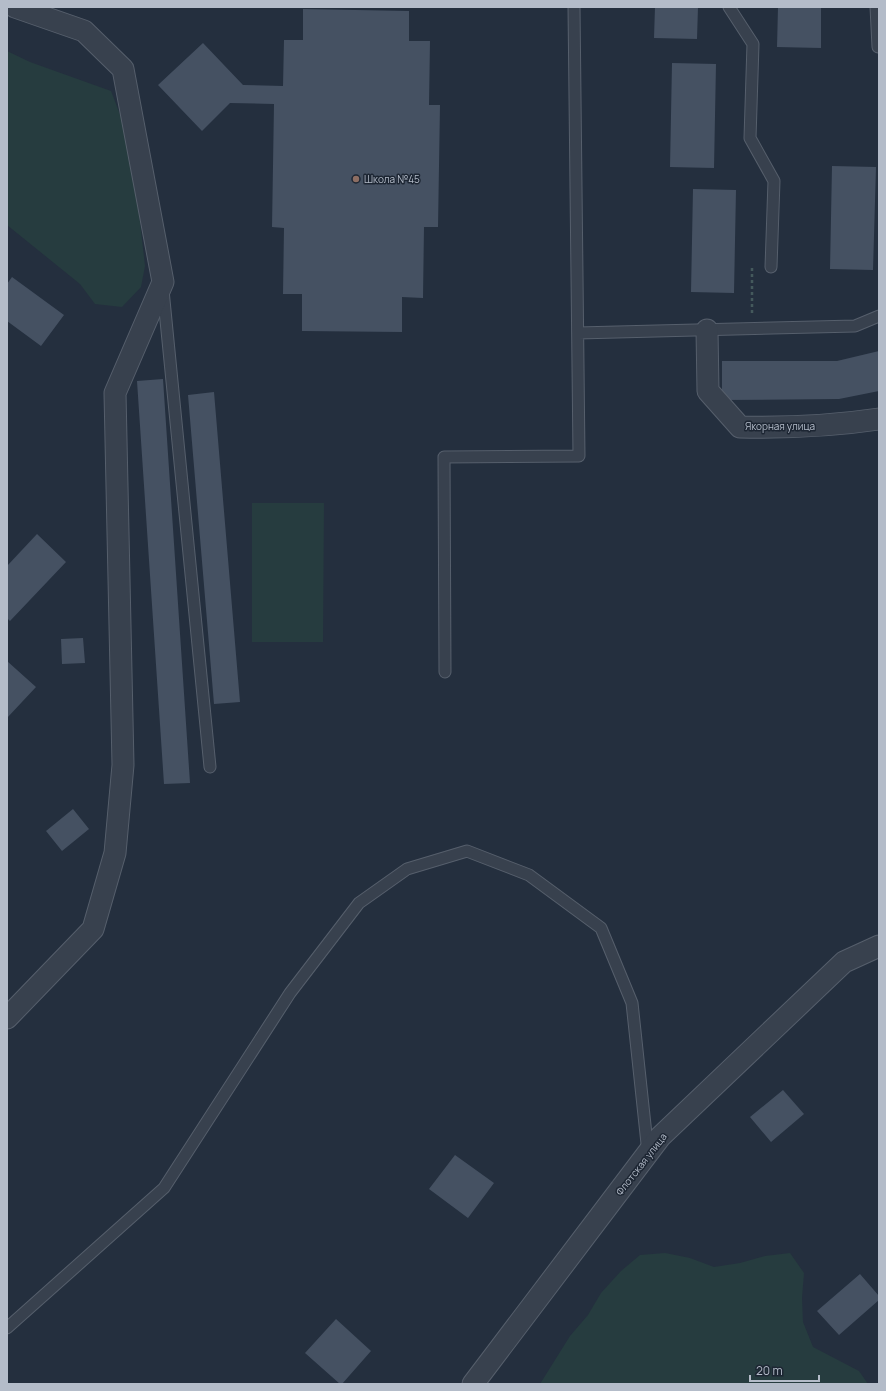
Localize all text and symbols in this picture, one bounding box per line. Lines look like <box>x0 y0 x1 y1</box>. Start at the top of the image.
place label: Школа №45 <box>364 172 420 186</box>
marker: Школа №45 <box>351 174 361 184</box>
street label: Якорная улица <box>745 419 815 433</box>
street label: Флотская улица <box>612 1130 670 1198</box>
scale bar <box>750 1357 819 1383</box>
text: 20 m <box>756 1362 783 1379</box>

